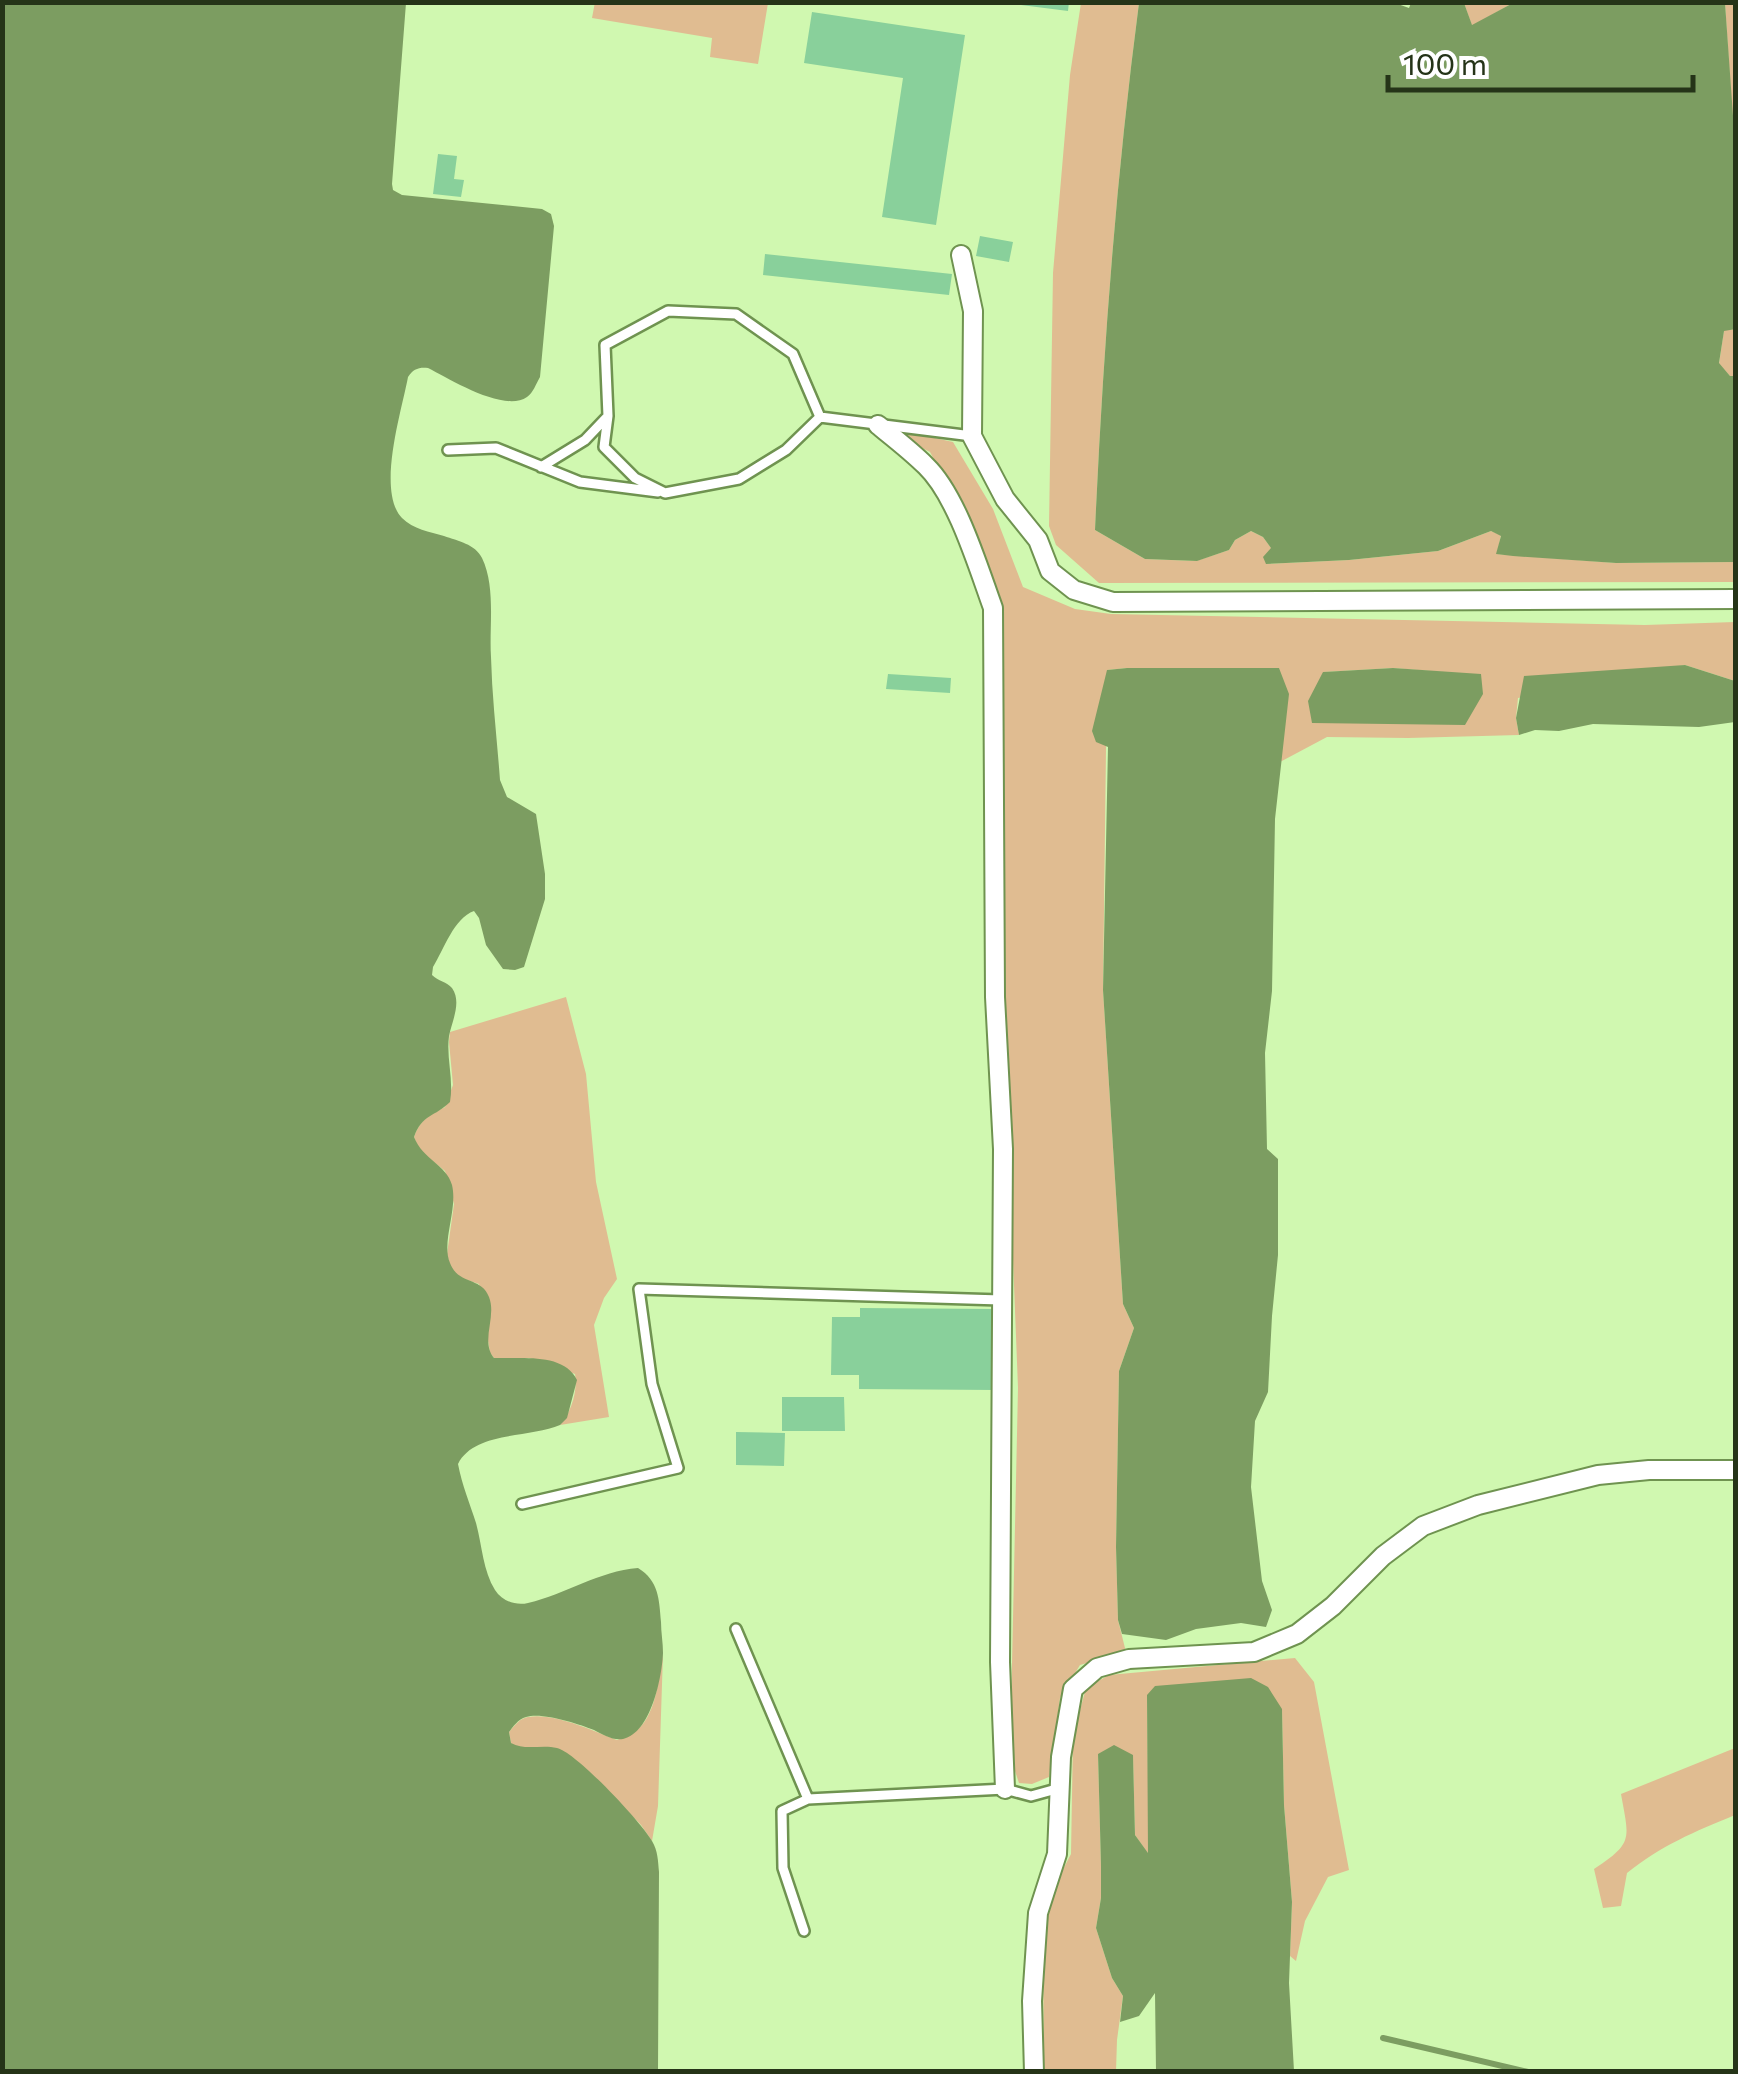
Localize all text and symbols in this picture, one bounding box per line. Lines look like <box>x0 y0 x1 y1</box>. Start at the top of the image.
scale bar <box>1388 30 1693 92</box>
text: 100 m <box>1403 44 1487 81</box>

